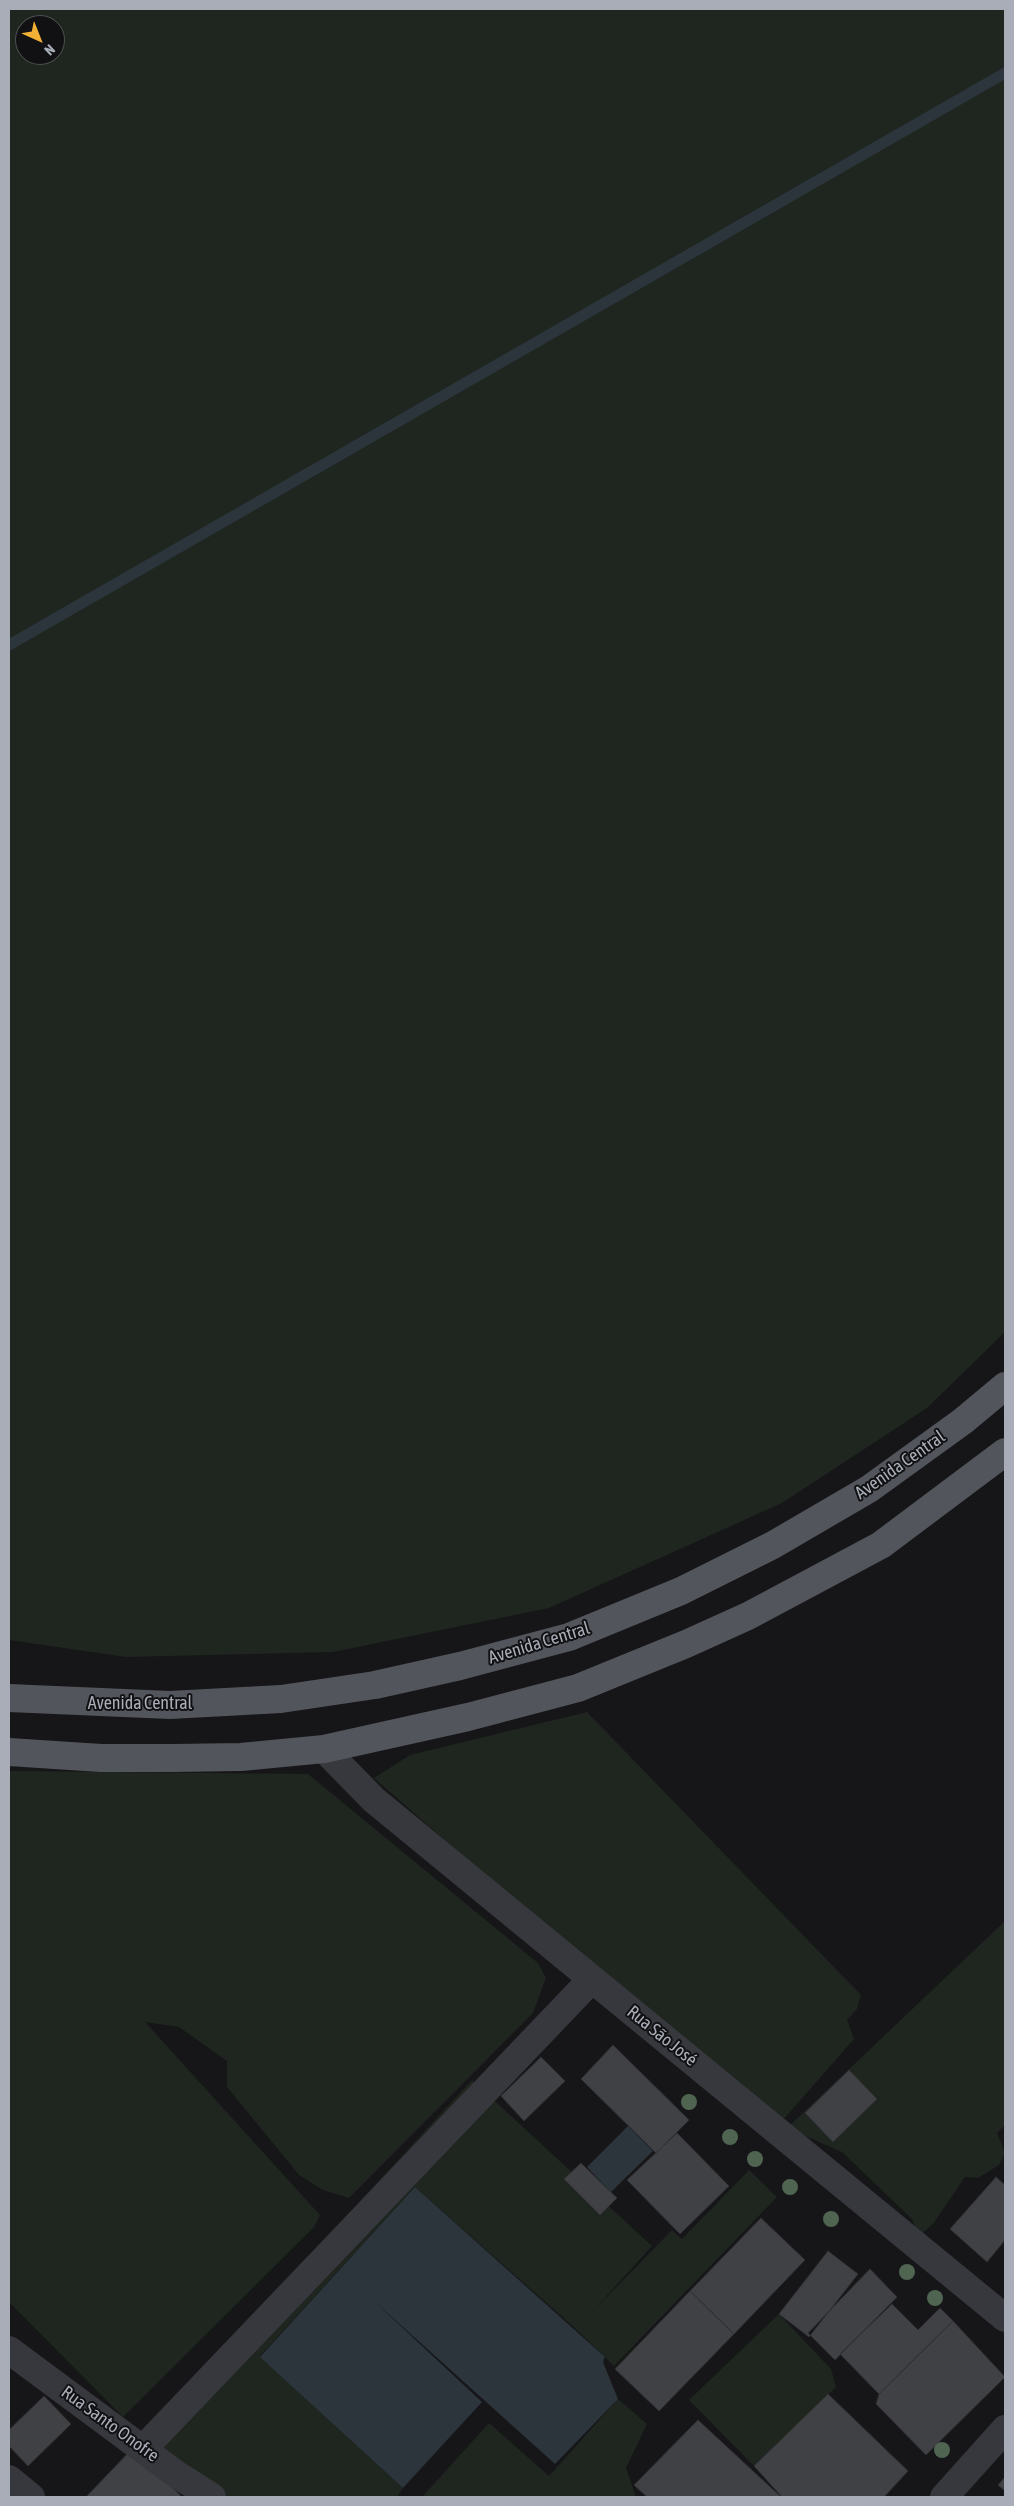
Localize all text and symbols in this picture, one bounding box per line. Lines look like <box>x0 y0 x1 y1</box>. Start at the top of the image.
north arrow <box>15 15 65 65</box>
text: N <box>41 41 58 59</box>
street label: Avenida Central <box>851 1426 949 1504</box>
street label: Avenida Central <box>486 1617 592 1669</box>
street label: Avenida Central <box>88 1692 192 1714</box>
street label: Rua São José <box>623 2001 701 2071</box>
street label: Rua Santo Onofre <box>57 2381 163 2467</box>

